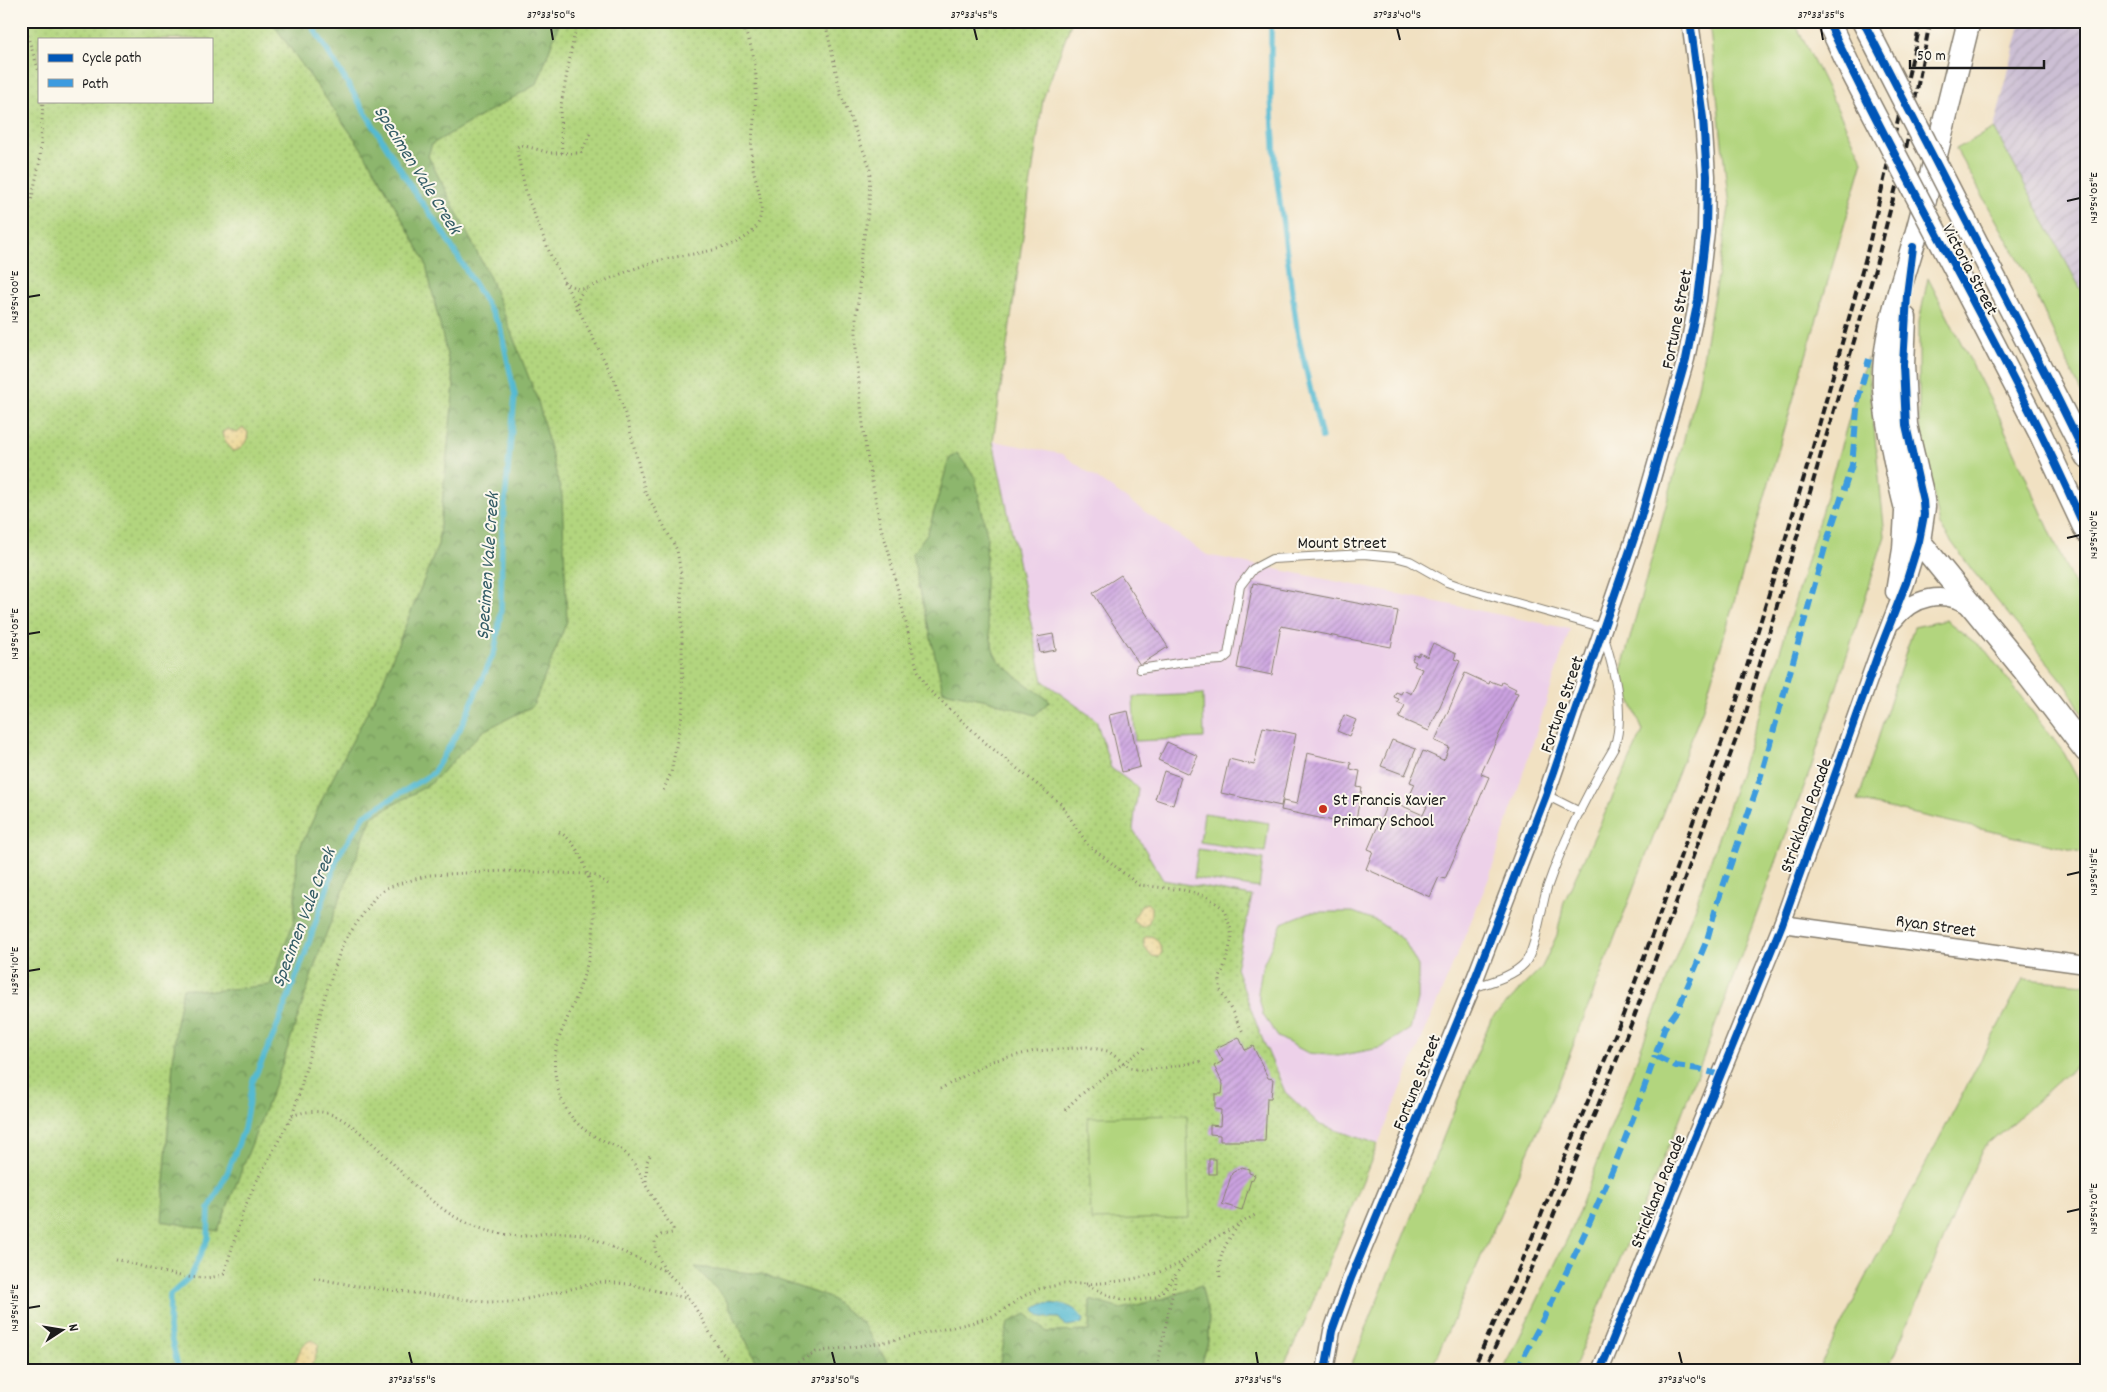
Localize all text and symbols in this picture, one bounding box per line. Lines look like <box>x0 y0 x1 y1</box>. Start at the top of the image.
text: 37°33'50"S <box>527 7 575 24</box>
text: 37°33'45"S <box>951 7 997 24</box>
text: 37°33'40"S <box>1373 7 1421 24</box>
text: 37°33'35"S <box>1797 7 1845 24</box>
legend <box>38 38 212 102</box>
scale bar <box>1910 38 2043 70</box>
text: 50 m <box>1917 46 1946 68</box>
text: Cycle path <box>82 48 142 70</box>
text: Path <box>82 74 108 96</box>
water label: Specimen Vale Creek <box>366 101 468 242</box>
text: 143°54'05"E <box>2086 172 2103 224</box>
street label: Victoria Street <box>1934 220 2003 321</box>
street label: Fortune Street <box>1657 267 1700 372</box>
text: 143°54'00"E <box>7 270 24 323</box>
water label: Specimen Vale Creek <box>471 490 508 641</box>
text: 143°54'10"E <box>2086 510 2103 559</box>
street label: Mount Street <box>1297 532 1387 557</box>
text: 143°54'05"E <box>7 608 24 660</box>
street label: Fortune Street <box>1535 653 1592 757</box>
street label: Strickland Parade <box>1775 755 1840 877</box>
place label: St Francis Xavier Primary School <box>1333 789 1446 835</box>
marker: St Francis Xavier Primary School <box>1317 803 1329 815</box>
water label: Specimen Vale Creek <box>266 843 345 992</box>
text: 143°54'15"E <box>2086 848 2103 896</box>
street label: Ryan Street <box>1894 909 1978 946</box>
text: 143°54'10"E <box>7 946 24 995</box>
street label: Fortune Street <box>1388 1031 1449 1135</box>
street label: Strickland Parade <box>1625 1131 1694 1253</box>
text: 143°54'20"E <box>2086 1183 2103 1235</box>
text: 143°54'15"E <box>7 1284 24 1332</box>
north arrow <box>38 1304 88 1354</box>
text: N <box>62 1322 83 1333</box>
text: 37°33'55"S <box>388 1372 436 1389</box>
text: 37°33'50"S <box>811 1372 859 1389</box>
text: 37°33'45"S <box>1235 1372 1281 1389</box>
text: 37°33'40"S <box>1658 1372 1706 1389</box>

